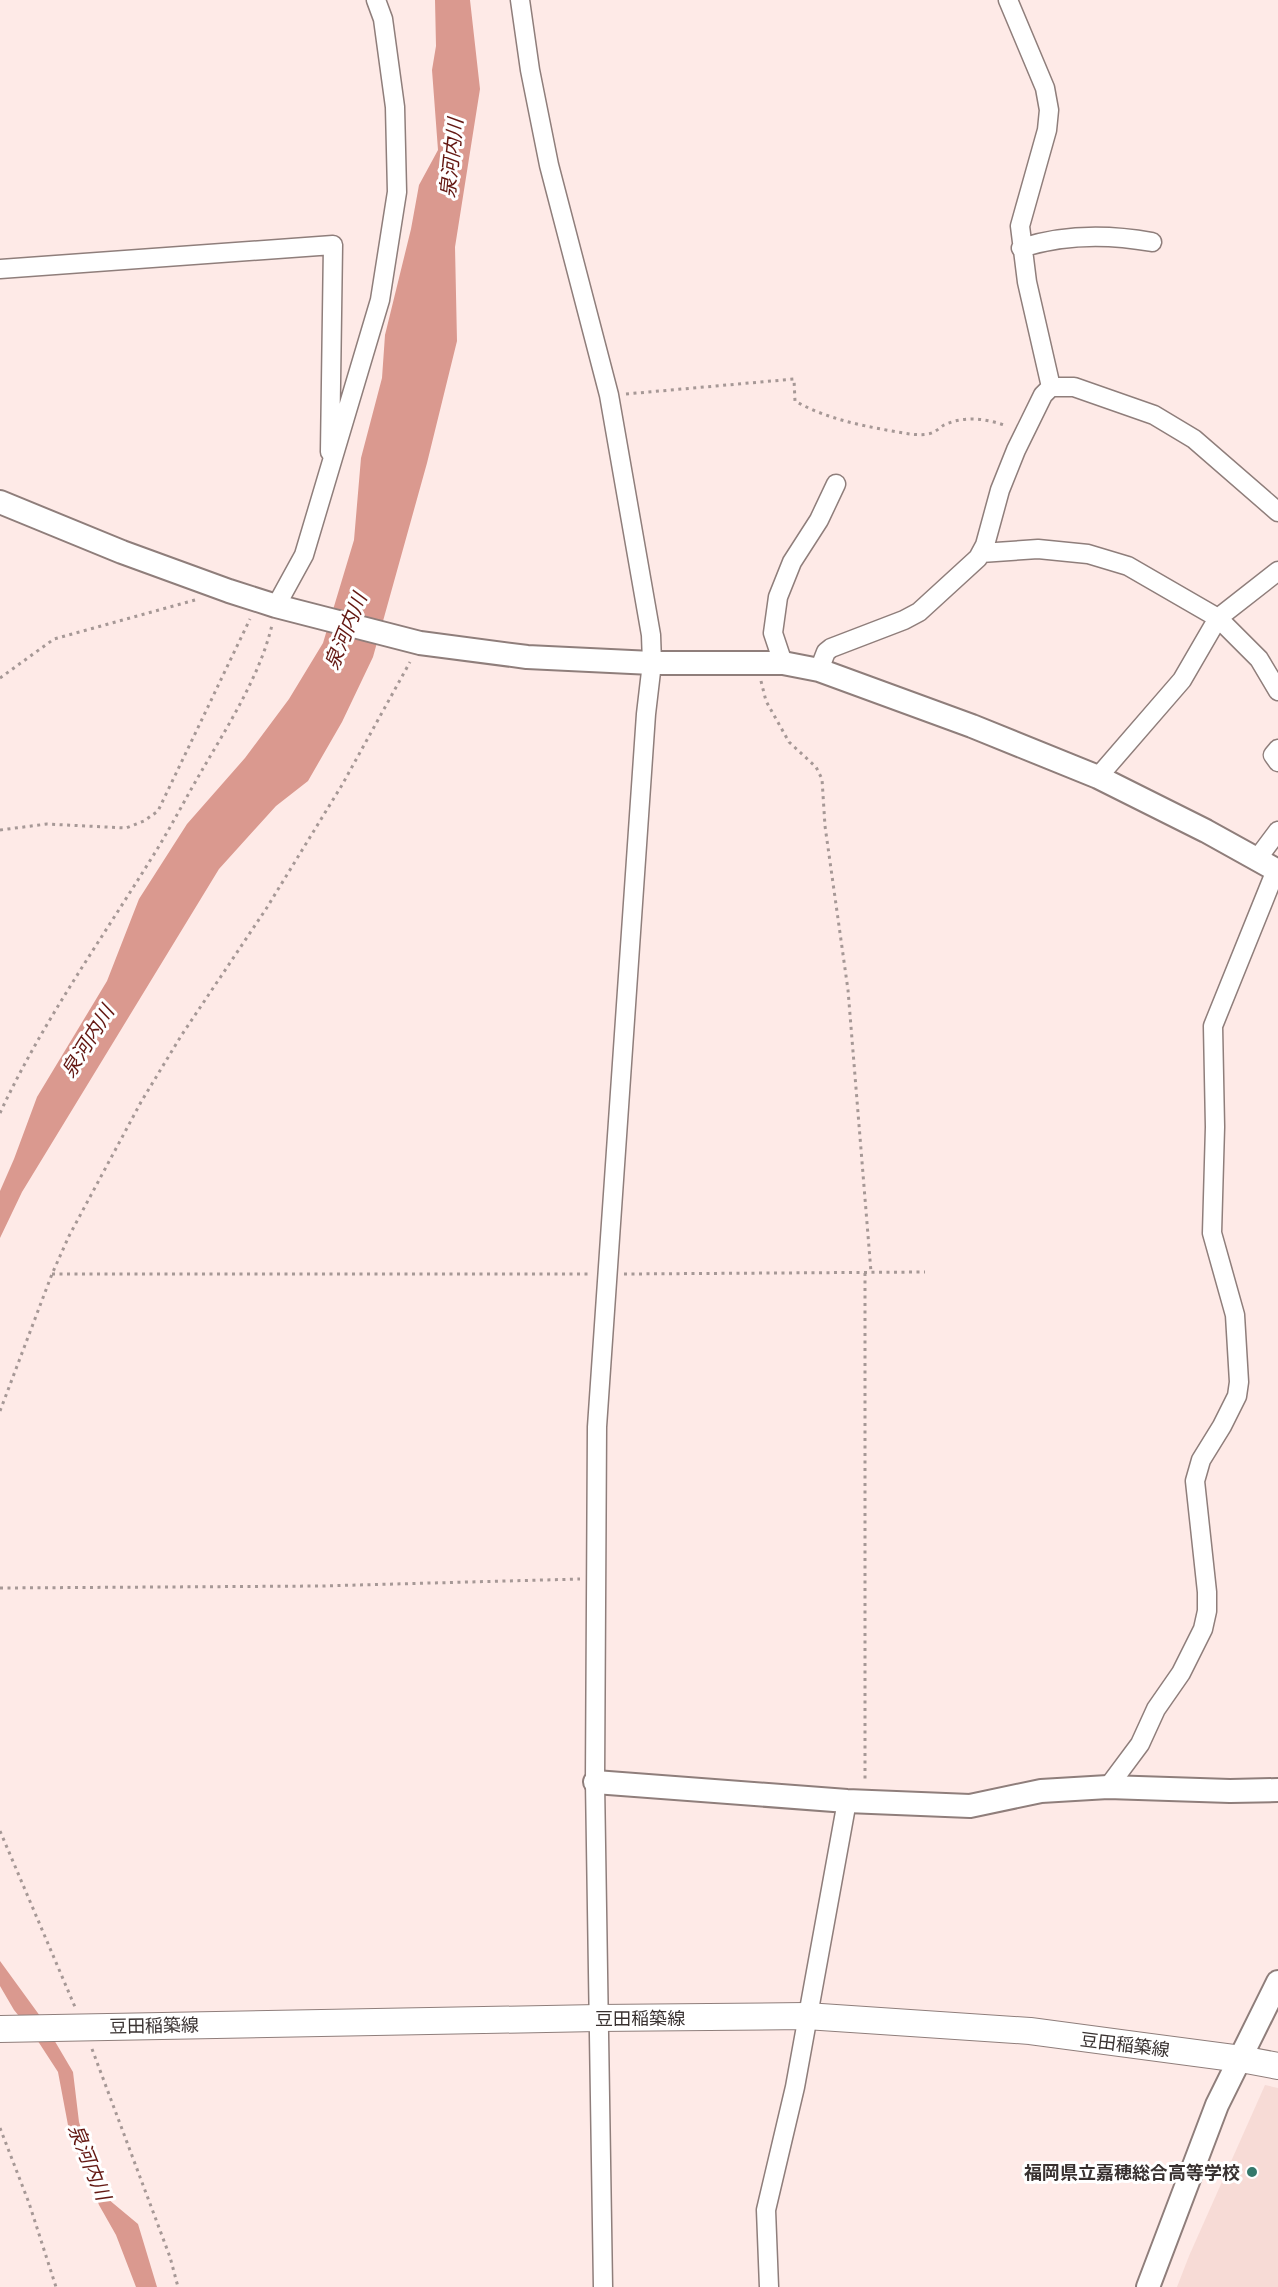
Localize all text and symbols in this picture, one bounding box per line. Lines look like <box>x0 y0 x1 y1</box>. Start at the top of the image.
water label: 泉河内川 <box>433 115 469 199</box>
water label: 泉河内川 <box>317 587 373 673</box>
water label: 泉河内川 <box>54 998 121 1082</box>
street label: 豆田稲築線 <box>595 2006 685 2030</box>
street label: 豆田稲築線 <box>109 2012 199 2038</box>
street label: 豆田稲築線 <box>1079 2027 1171 2061</box>
water label: 泉河内川 <box>62 2120 118 2206</box>
place label: 福岡県立嘉穂総合高等学校 <box>1024 2160 1240 2184</box>
marker: 福岡県立嘉穂総合高等学校 <box>1245 2165 1259 2179</box>

